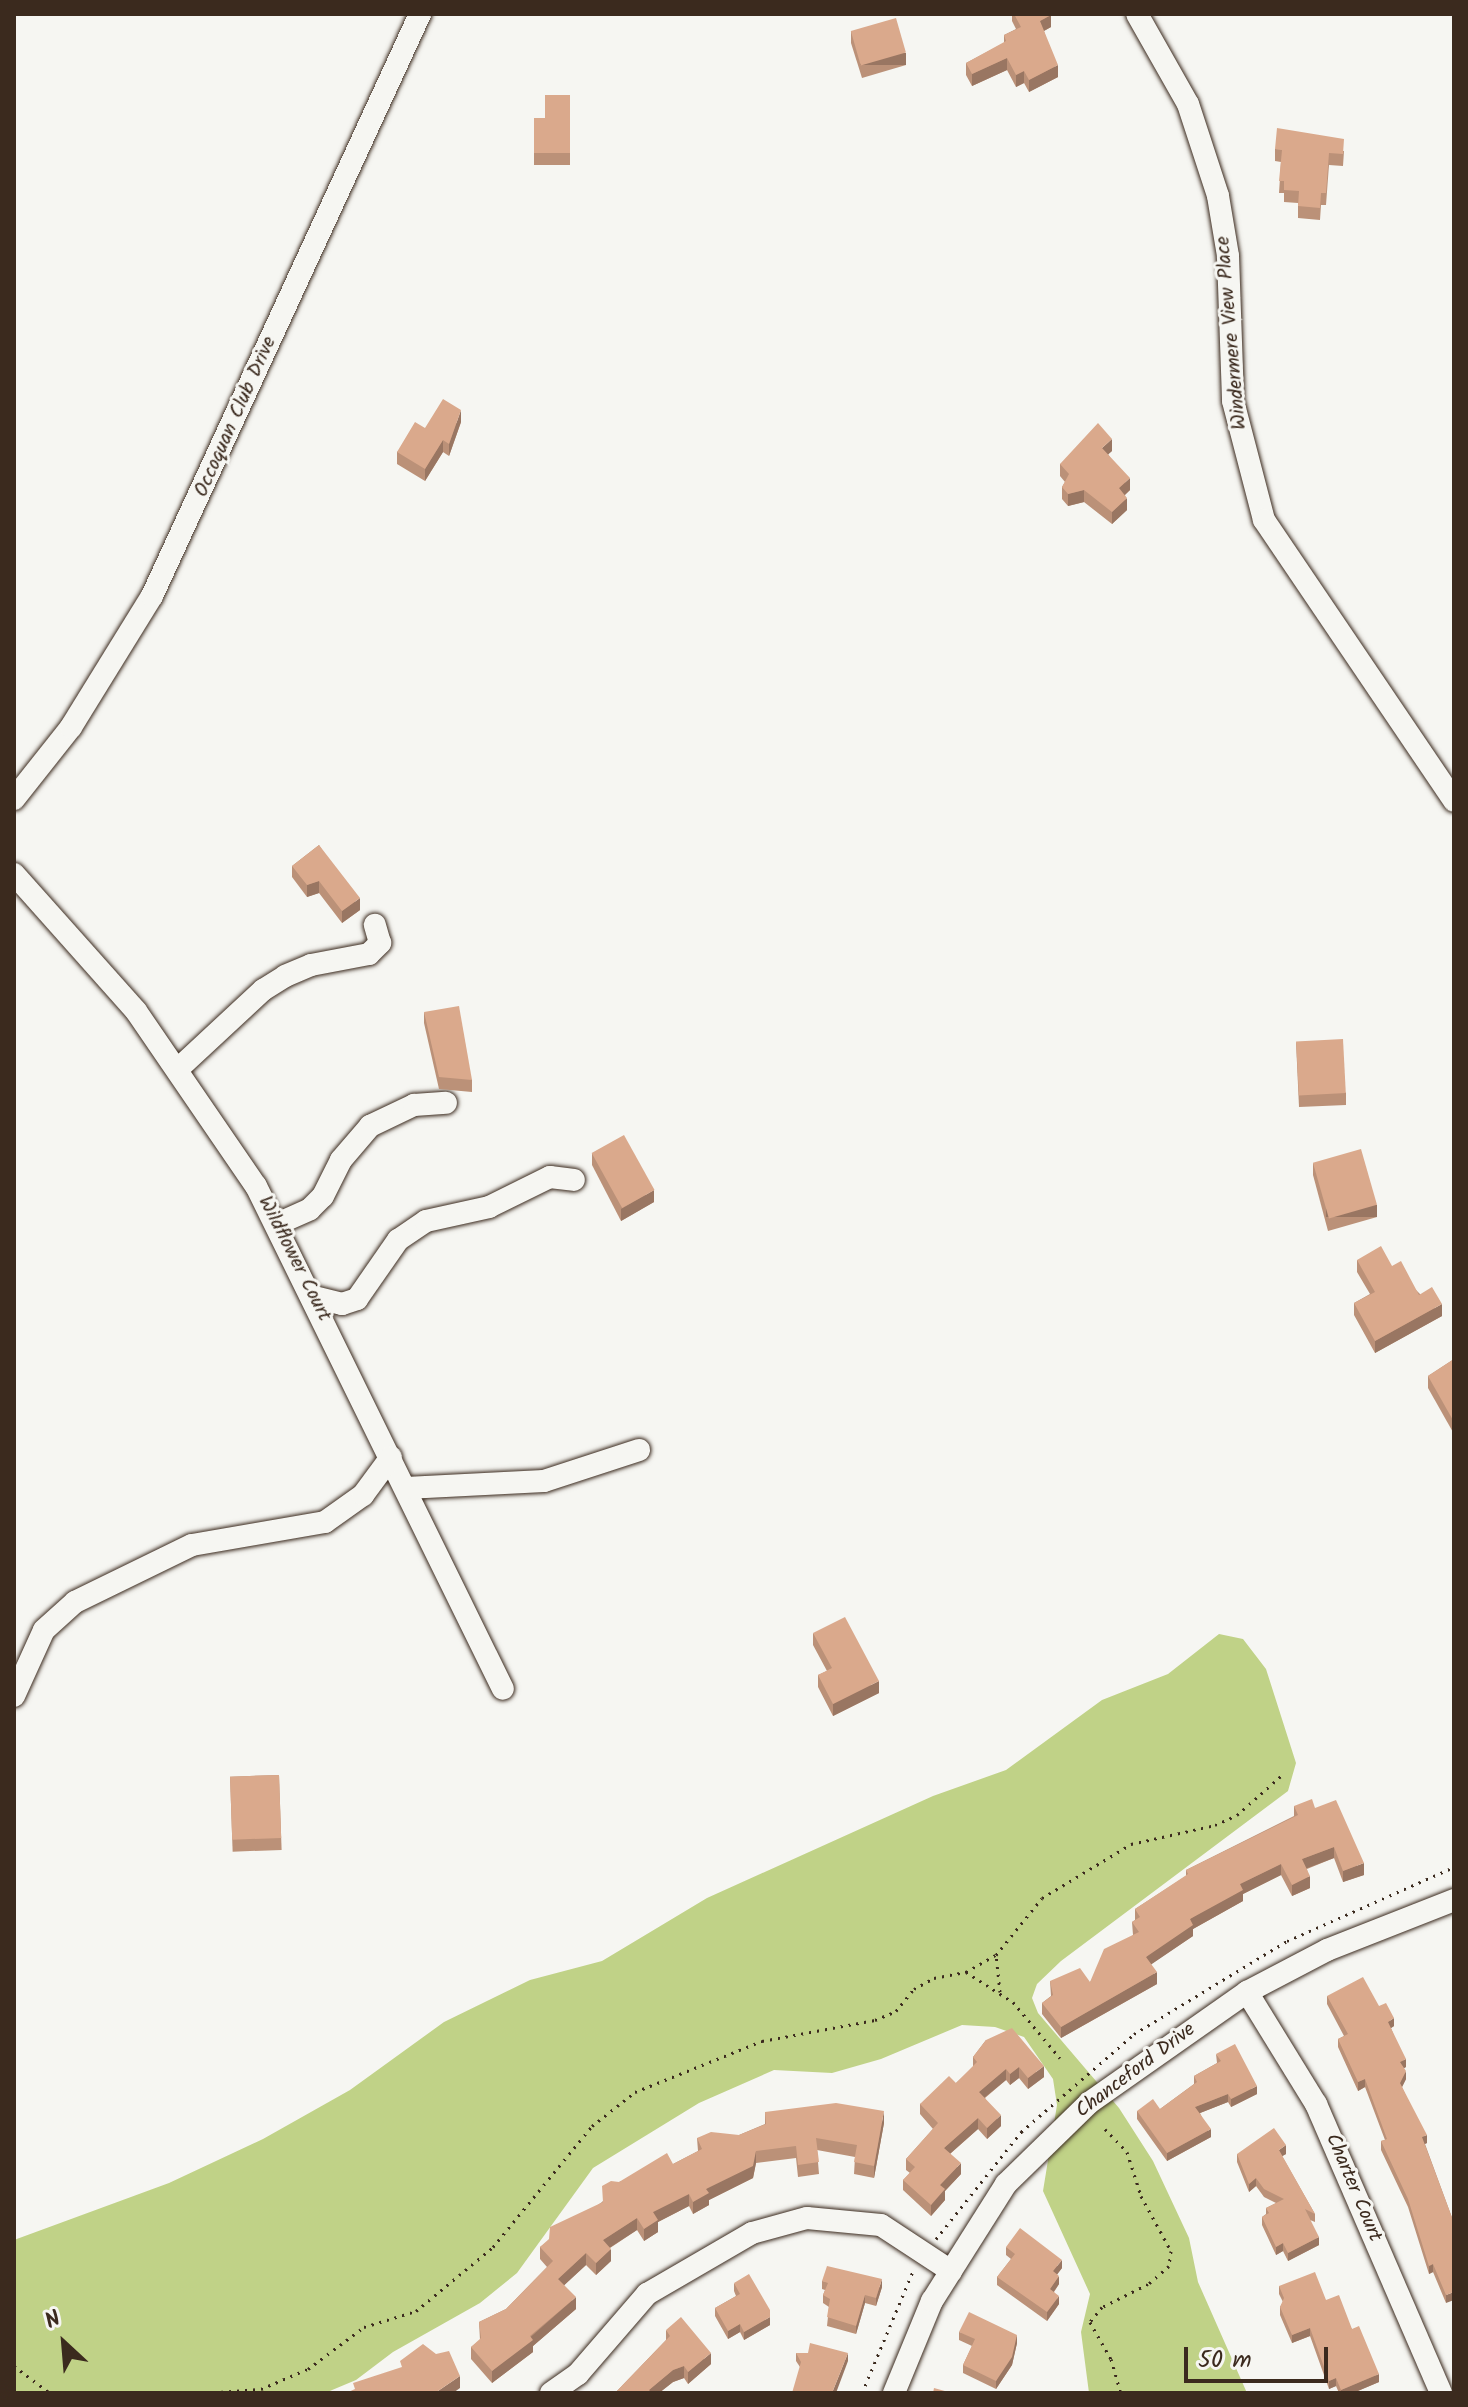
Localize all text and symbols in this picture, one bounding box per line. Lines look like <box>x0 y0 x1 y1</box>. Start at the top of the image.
street label: Windermere View Place <box>1212 235 1252 431</box>
street label: Occoquan Club Drive <box>190 333 282 501</box>
street label: Wildflower Court <box>252 1192 336 1326</box>
street label: Chanceford Drive <box>1071 2018 1201 2124</box>
street label: Charter Court <box>1319 2130 1387 2246</box>
text: N <box>39 2302 67 2340</box>
north arrow <box>24 2303 104 2383</box>
scale bar <box>1188 2331 1332 2381</box>
text: 50 m <box>1198 2341 1252 2380</box>

